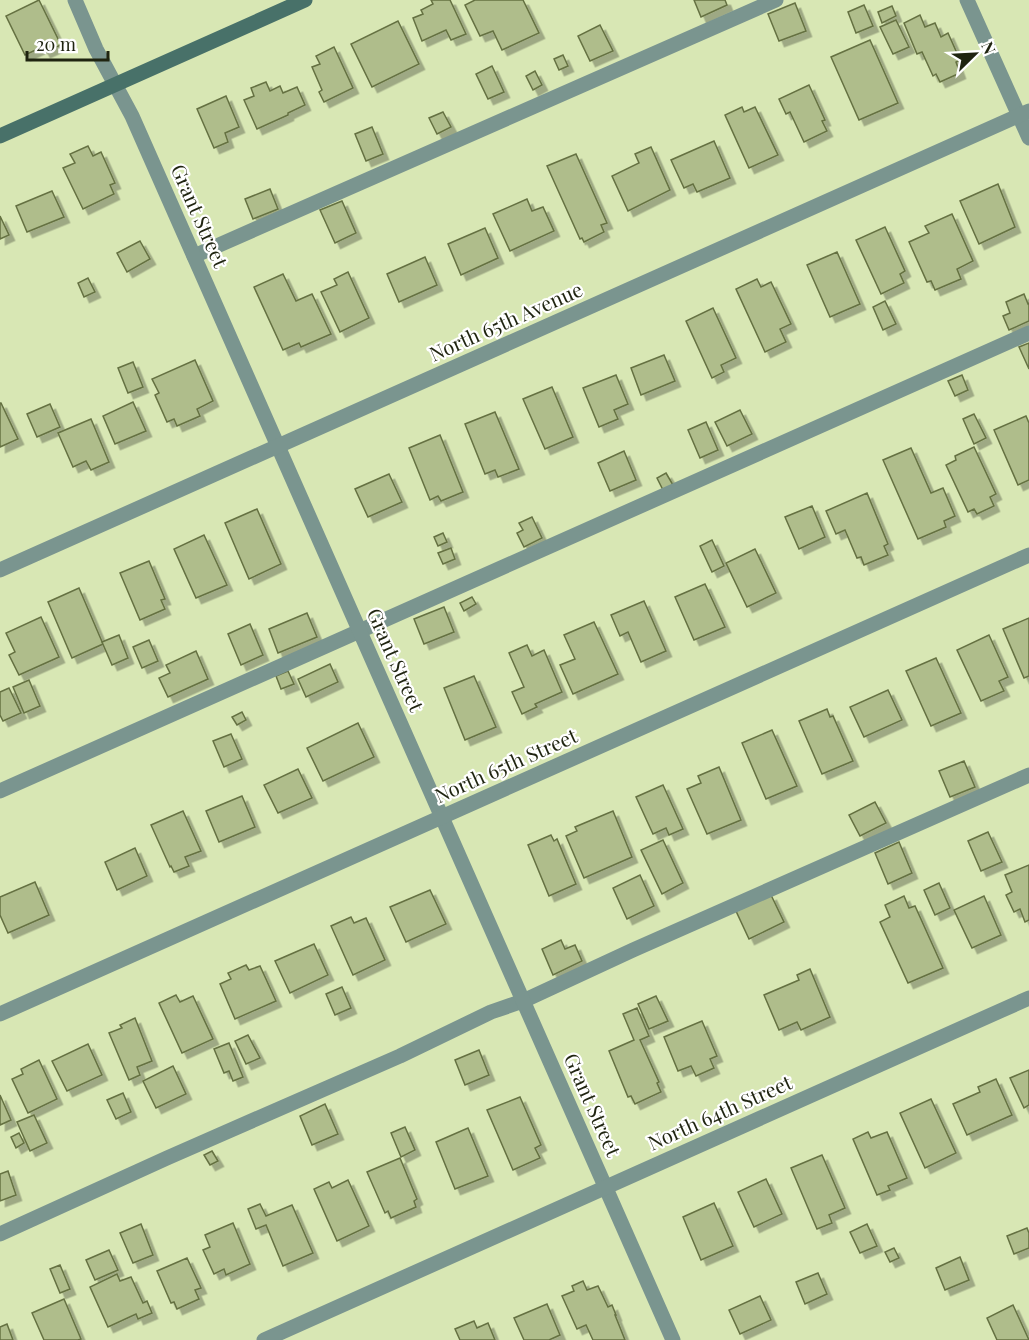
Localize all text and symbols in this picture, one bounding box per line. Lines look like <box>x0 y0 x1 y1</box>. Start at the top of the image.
scale bar <box>27 24 108 62</box>
north arrow <box>945 24 1005 84</box>
text: 20 m <box>36 32 76 56</box>
text: N <box>977 38 1001 58</box>
street label: Grant Street <box>166 160 236 272</box>
street label: North 65th Avenue <box>424 275 586 367</box>
street label: Grant Street <box>362 604 432 716</box>
street label: North 65th Street <box>430 721 582 808</box>
street label: Grant Street <box>559 1049 629 1161</box>
street label: North 64th Street <box>643 1067 797 1156</box>

